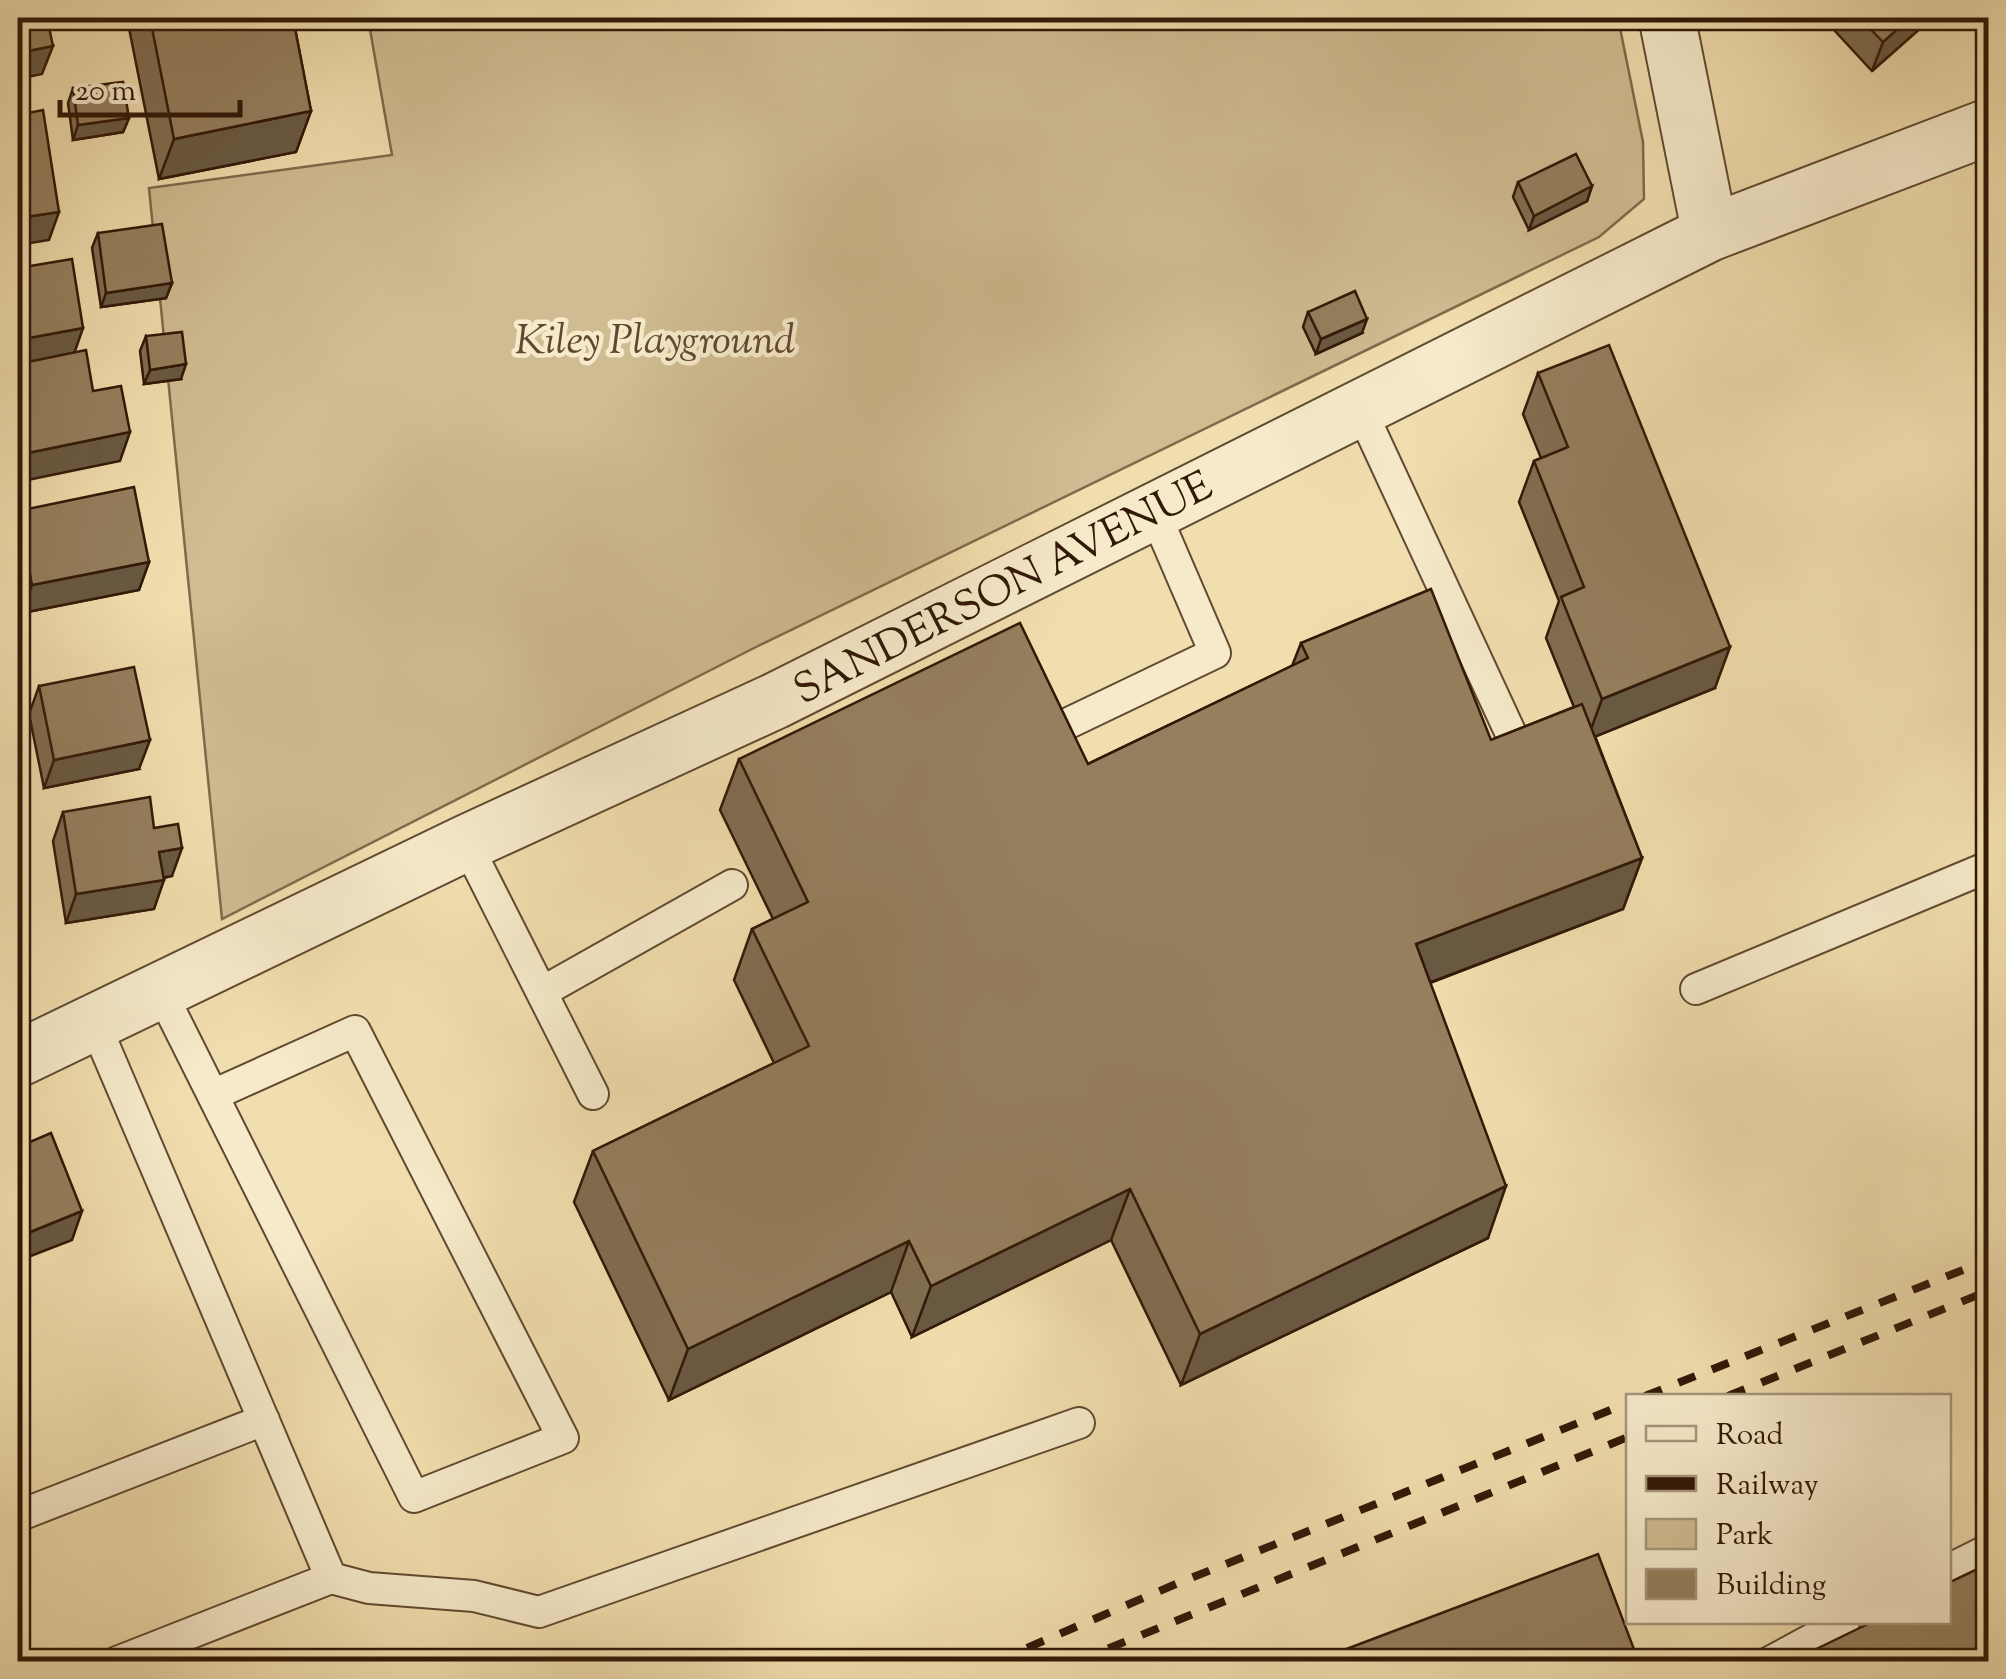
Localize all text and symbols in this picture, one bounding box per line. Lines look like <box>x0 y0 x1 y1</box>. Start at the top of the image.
scale bar <box>60 55 240 117</box>
text: 20 m <box>75 71 136 114</box>
park label: Kiley Playground <box>515 313 795 373</box>
street label: SANDERSON AVENUE <box>784 459 1224 722</box>
legend <box>1626 1394 1951 1624</box>
text: Road <box>1716 1415 1783 1458</box>
text: Railway <box>1716 1465 1819 1508</box>
text: Park <box>1716 1515 1773 1558</box>
text: Building <box>1716 1565 1826 1608</box>

